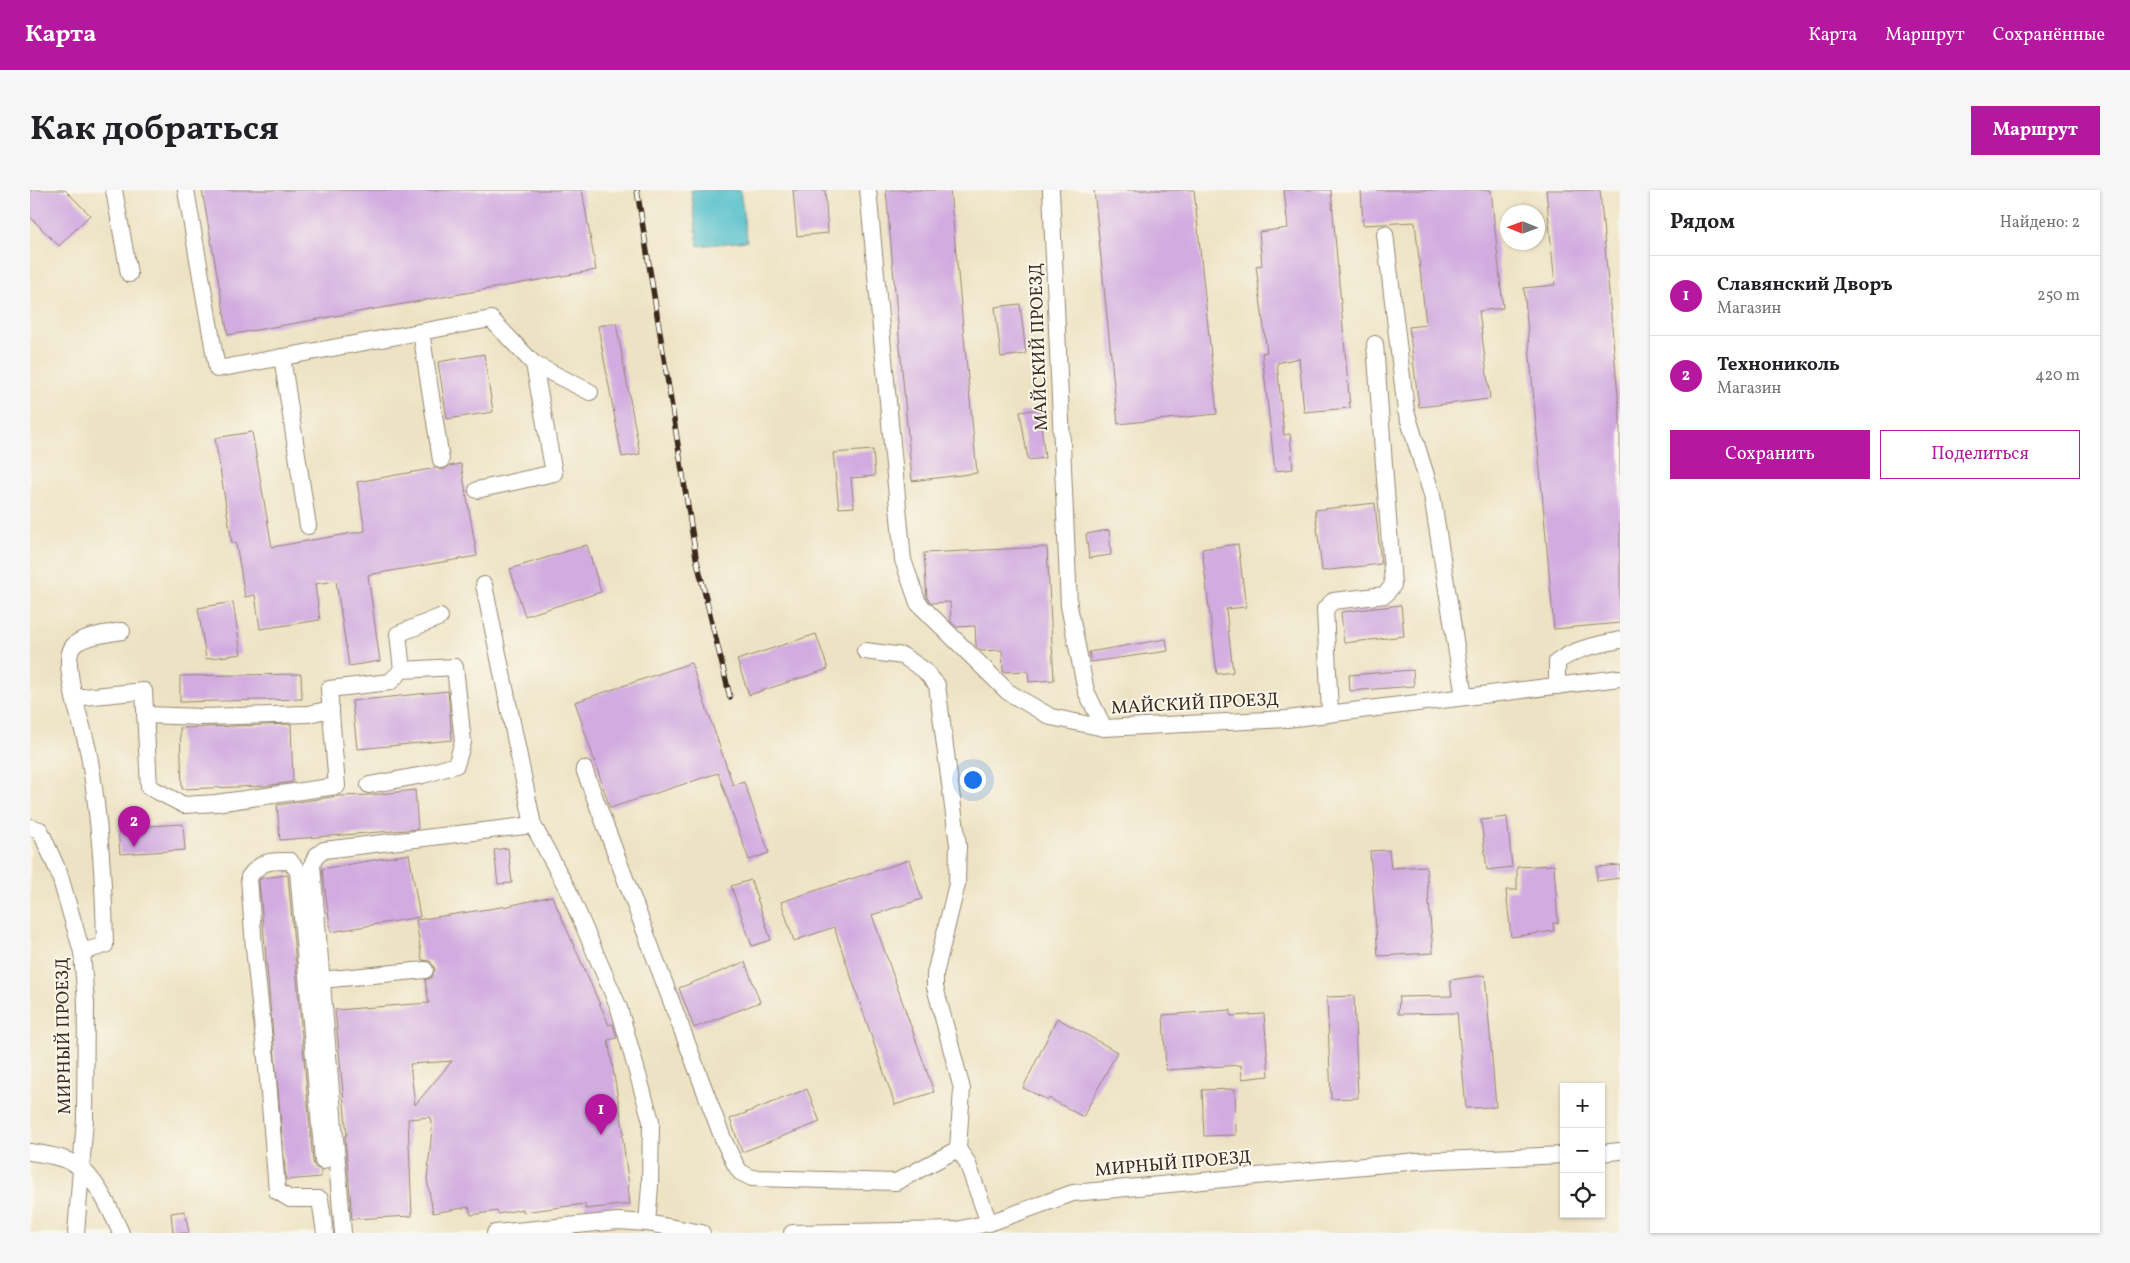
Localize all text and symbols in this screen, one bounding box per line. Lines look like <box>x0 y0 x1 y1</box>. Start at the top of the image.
text: Карта <box>25 18 96 52</box>
text: Карта <box>1808 23 1857 48</box>
text: Маршрут <box>1885 23 1965 48</box>
text: Сохранённые <box>1993 23 2105 48</box>
text: Как добраться <box>30 106 279 154</box>
button: Маршрут <box>1971 106 2100 155</box>
north arrow <box>1500 205 1545 250</box>
text: Рядом <box>1670 208 1735 237</box>
text: Найдено: 2 <box>2000 212 2080 234</box>
street label: МАЙСКИЙ ПРОЕЗД <box>1024 263 1055 431</box>
text: Cлавянский Дворъ <box>1717 272 1893 298</box>
text: 1 <box>1683 285 1689 307</box>
text: 250 m <box>2037 285 2080 307</box>
text: Магазин <box>1717 298 1781 320</box>
text: Технониколь <box>1717 352 1840 378</box>
text: 2 <box>1682 365 1690 387</box>
text: 420 m <box>2035 365 2080 387</box>
text: Магазин <box>1717 378 1781 400</box>
button: Сохранить <box>1670 430 1870 479</box>
button: Поделиться <box>1880 430 2080 479</box>
street label: МАЙСКИЙ ПРОЕЗД <box>1110 688 1280 721</box>
your location <box>960 767 986 793</box>
pin: 2 <box>118 806 150 847</box>
street label: МИРНЫЙ ПРОЕЗД <box>51 957 78 1115</box>
map controls <box>1560 1083 1605 1218</box>
button: + <box>1560 1083 1605 1128</box>
pin: 1 <box>585 1094 617 1135</box>
button: − <box>1560 1128 1605 1173</box>
street label: МИРНЫЙ ПРОЕЗД <box>1094 1145 1253 1184</box>
button: locate <box>1560 1173 1605 1218</box>

